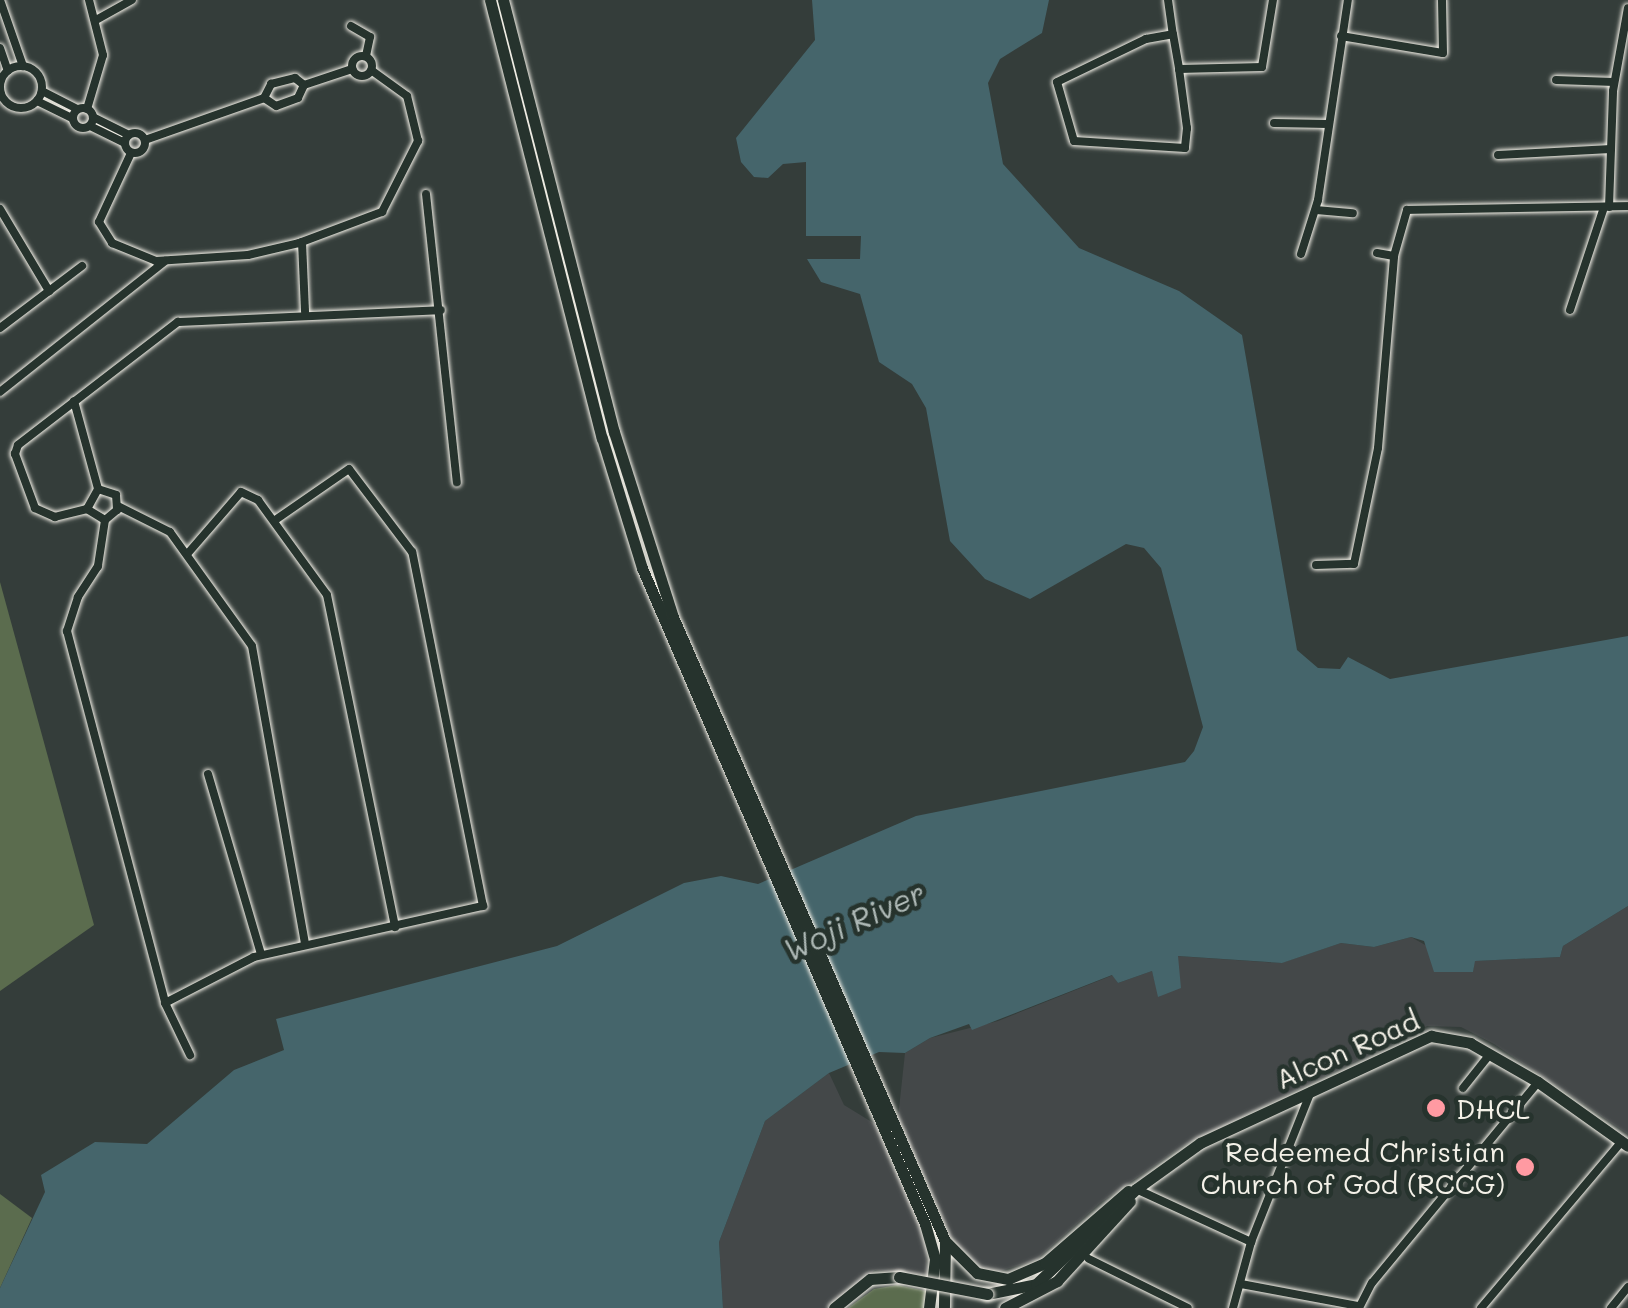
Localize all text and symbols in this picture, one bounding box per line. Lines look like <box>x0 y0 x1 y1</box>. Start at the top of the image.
water label: Woji River <box>778 874 930 968</box>
street label: Alcon Road <box>1270 1002 1424 1096</box>
place label: DHCL <box>1456 1091 1530 1125</box>
marker: DHCL <box>1425 1097 1447 1119</box>
place label: Redeemed Christian Church of God (RCCG) <box>1200 1134 1505 1200</box>
marker: Redeemed Christian Church of God (RCCG) <box>1514 1156 1536 1178</box>

